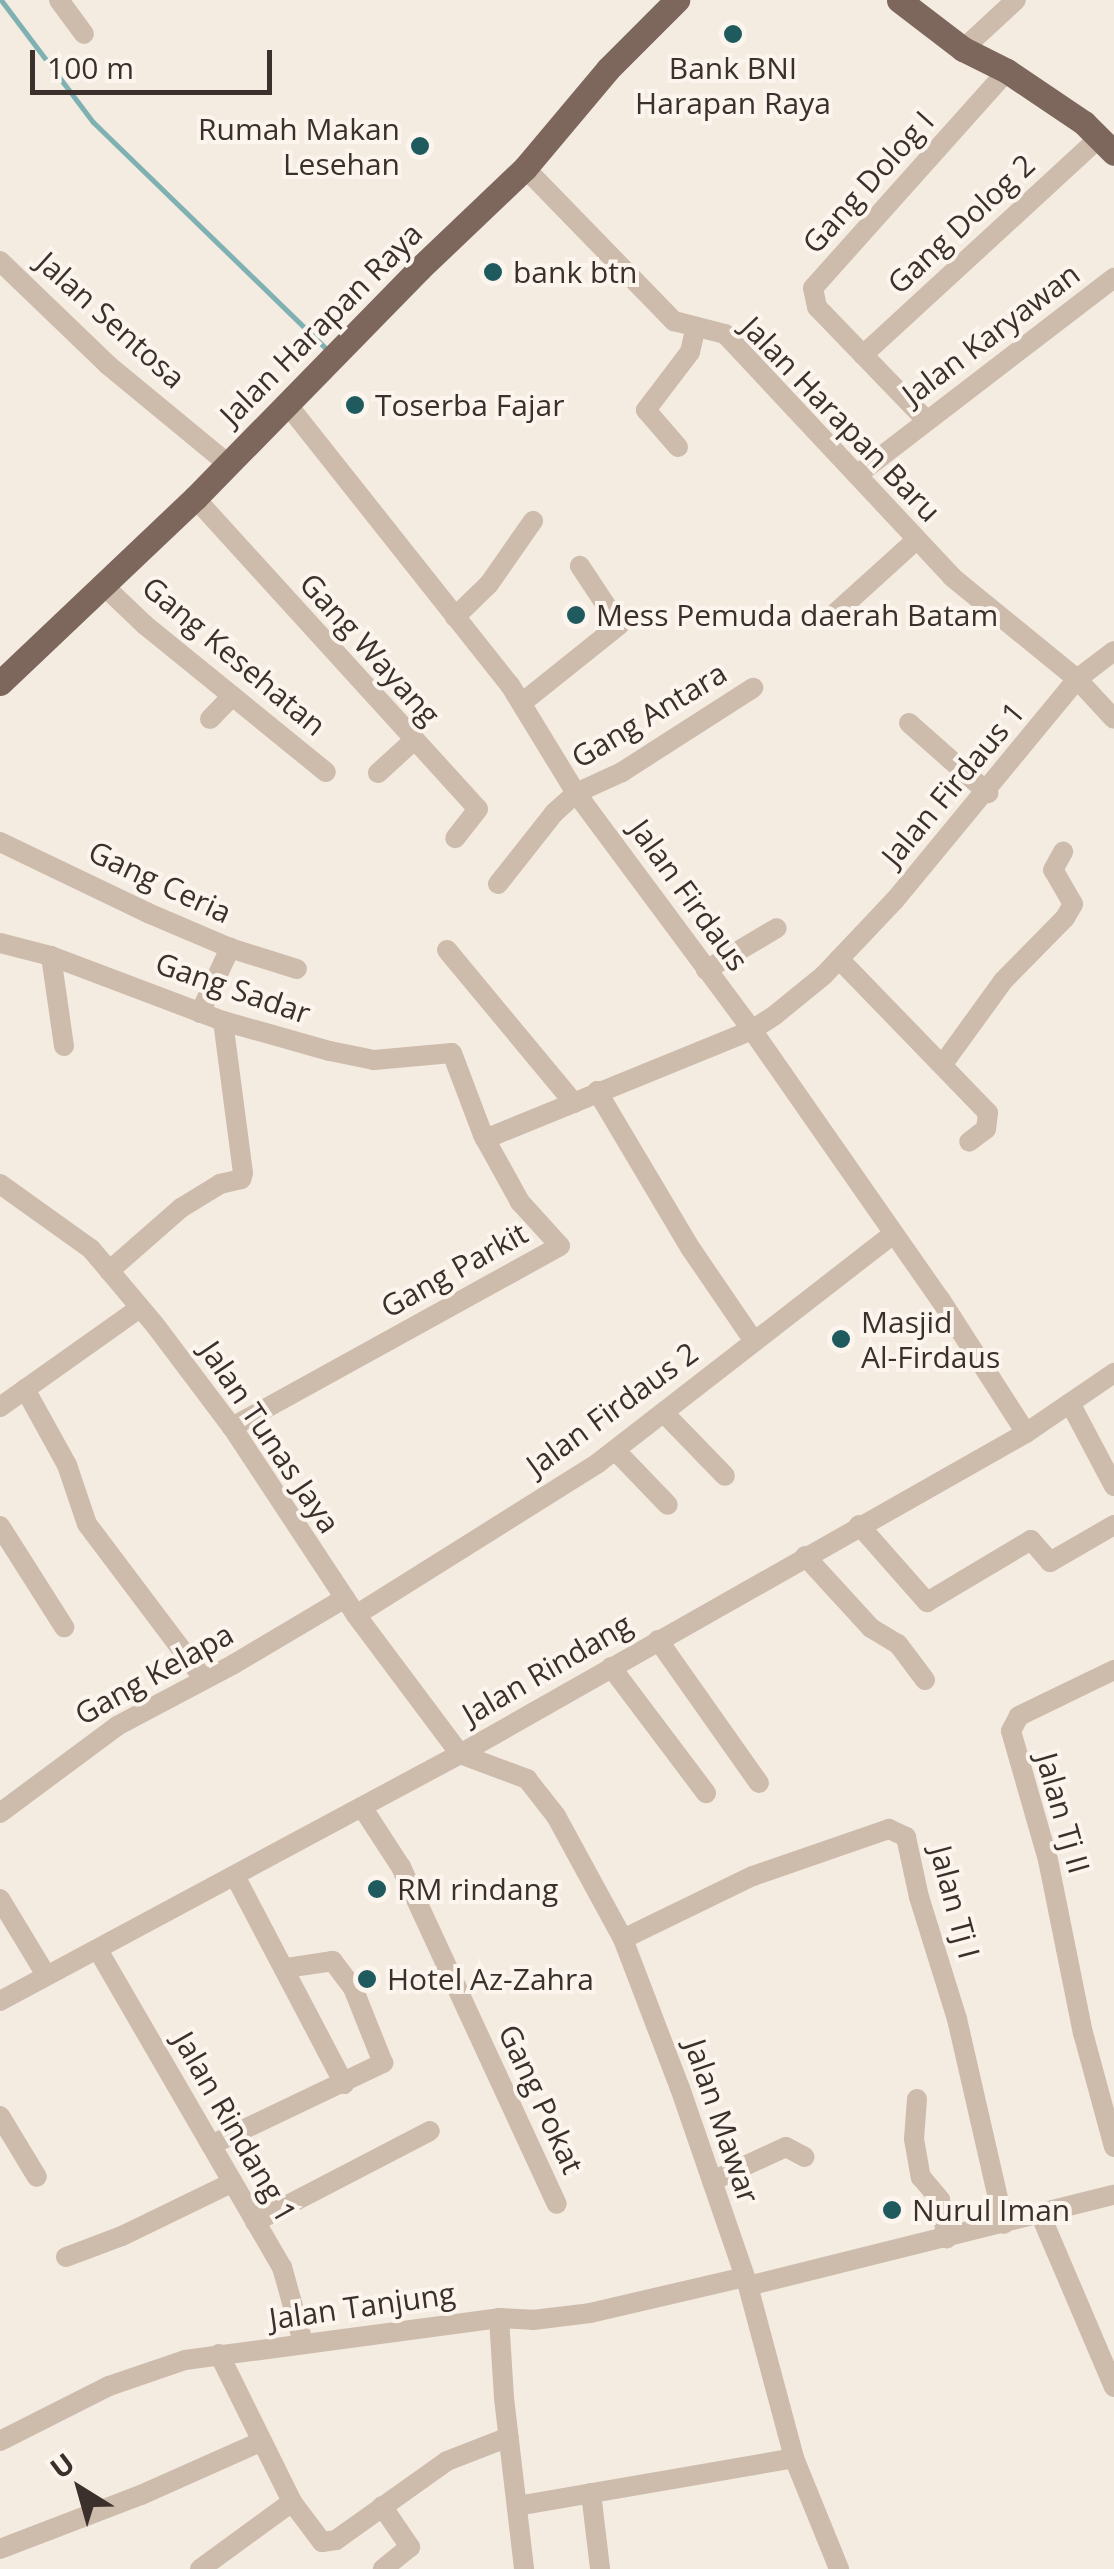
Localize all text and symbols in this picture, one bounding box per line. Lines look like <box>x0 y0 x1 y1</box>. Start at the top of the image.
marker: Bank BNI Harapan Raya <box>722 23 744 45</box>
scale bar <box>35 30 278 92</box>
text: 100 m <box>47 47 134 88</box>
place label: Bank BNI Harapan Raya <box>635 50 831 120</box>
street label: Gang Dolog I <box>795 103 941 261</box>
place label: Rumah Makan Lesehan <box>198 111 400 182</box>
marker: Rumah Makan Lesehan <box>409 135 431 157</box>
street label: Gang Dolog 2 <box>880 147 1042 301</box>
street label: Jalan Harapan Raya <box>212 215 430 433</box>
street label: Jalan Sentosa <box>30 244 192 396</box>
place label: bank btn <box>513 254 637 290</box>
street label: Jalan Karyawan <box>895 256 1087 412</box>
marker: bank btn <box>482 261 504 283</box>
street label: Jalan Harapan Baru <box>734 309 948 529</box>
place label: Toserba Fajar <box>375 387 564 423</box>
marker: Toserba Fajar <box>344 394 366 416</box>
street label: Gang Wayang <box>292 566 448 732</box>
street label: Gang Kesehatan <box>135 569 333 743</box>
place label: Mess Pemuda daerah Batam <box>596 597 998 633</box>
marker: Mess Pemuda daerah Batam <box>565 604 587 626</box>
street label: Gang Antara <box>565 655 733 775</box>
street label: Jalan Firdaus 1 <box>874 695 1032 873</box>
street label: Jalan Firdaus <box>622 812 756 978</box>
street label: Gang Ceria <box>83 833 237 931</box>
street label: Gang Sadar <box>151 945 315 1031</box>
street label: Gang Parkit <box>374 1215 534 1325</box>
place label: Masjid Al-Firdaus <box>861 1304 1000 1374</box>
marker: Masjid Al-Firdaus <box>830 1328 852 1350</box>
street label: Jalan Tunas Jaya <box>193 1334 347 1540</box>
street label: Jalan Firdaus 2 <box>519 1335 705 1483</box>
street label: Jalan Rindang <box>456 1606 638 1732</box>
street label: Gang Kelapa <box>69 1616 239 1732</box>
street label: Jalan Tj II <box>1029 1749 1097 1877</box>
street label: Jalan Tj I <box>923 1842 987 1962</box>
place label: RM rindang <box>397 1871 558 1907</box>
marker: RM rindang <box>366 1878 388 1900</box>
place label: Hotel Az-Zahra <box>387 1961 594 1997</box>
marker: Hotel Az-Zahra <box>356 1968 378 1990</box>
street label: Gang Pokat <box>491 2019 591 2179</box>
street label: Jalan Rindang 1 <box>166 2025 304 2229</box>
street label: Jalan Mawar <box>677 2034 767 2208</box>
place label: Nurul Iman <box>912 2192 1070 2228</box>
marker: Nurul Iman <box>881 2199 903 2221</box>
street label: Jalan Tanjung <box>267 2275 457 2337</box>
north arrow <box>30 2439 130 2539</box>
text: U <box>42 2444 82 2487</box>

